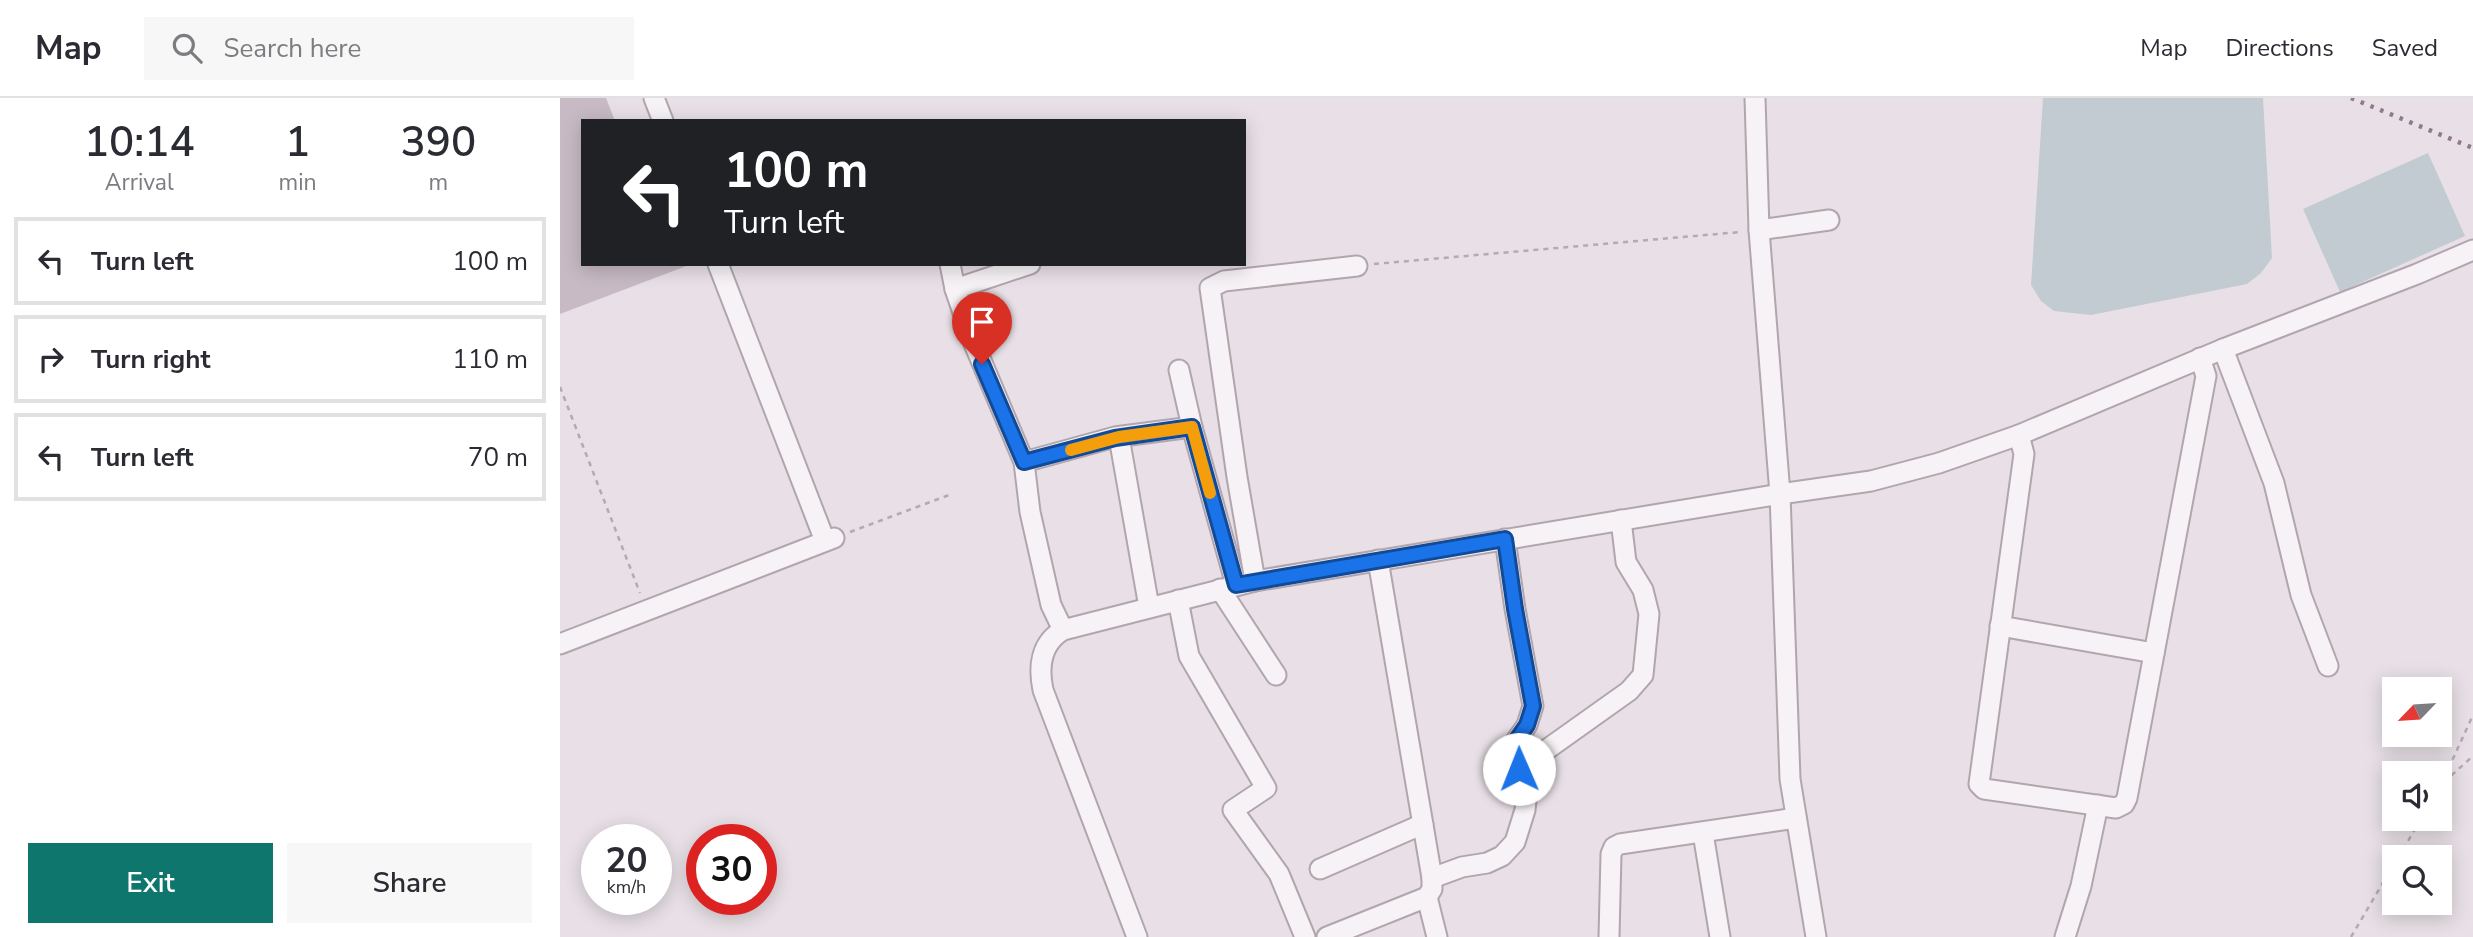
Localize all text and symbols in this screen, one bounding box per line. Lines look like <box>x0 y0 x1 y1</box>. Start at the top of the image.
search box <box>144 17 634 80</box>
text: Map <box>35 26 102 71</box>
icon: search <box>168 29 206 67</box>
text: Search here <box>224 31 361 66</box>
text: Map <box>2140 32 2187 64</box>
text: Directions <box>2225 32 2334 64</box>
text: Saved <box>2372 32 2438 64</box>
text: 10:14 <box>84 114 195 171</box>
text: 1 <box>285 114 310 171</box>
text: 390 <box>400 114 476 171</box>
text: 100 m <box>724 137 868 204</box>
icon: left <box>609 147 700 238</box>
text: Arrival <box>105 167 174 198</box>
text: min <box>279 167 317 198</box>
text: m <box>428 167 448 198</box>
text: Turn left <box>724 201 844 244</box>
icon: left <box>32 242 70 280</box>
text: Turn left <box>91 244 194 279</box>
text: 100 m <box>452 244 528 279</box>
pin <box>952 292 1012 364</box>
icon: arrive <box>963 303 1001 341</box>
icon: right <box>32 340 70 378</box>
text: Turn right <box>91 342 210 377</box>
text: 110 m <box>452 342 528 377</box>
icon: left <box>32 438 70 476</box>
text: Turn left <box>91 440 194 475</box>
text: 70 m <box>468 440 528 475</box>
north arrow <box>2382 677 2452 747</box>
map controls <box>2382 677 2452 915</box>
position arrow <box>1482 732 1556 806</box>
button: sound <box>2382 761 2452 831</box>
speed limit sign: 30 <box>686 824 777 915</box>
text: 20 <box>605 837 648 884</box>
button: Exit <box>28 843 273 923</box>
button: Share <box>287 843 532 923</box>
button: search <box>2382 845 2452 915</box>
text: km/h <box>607 875 646 899</box>

